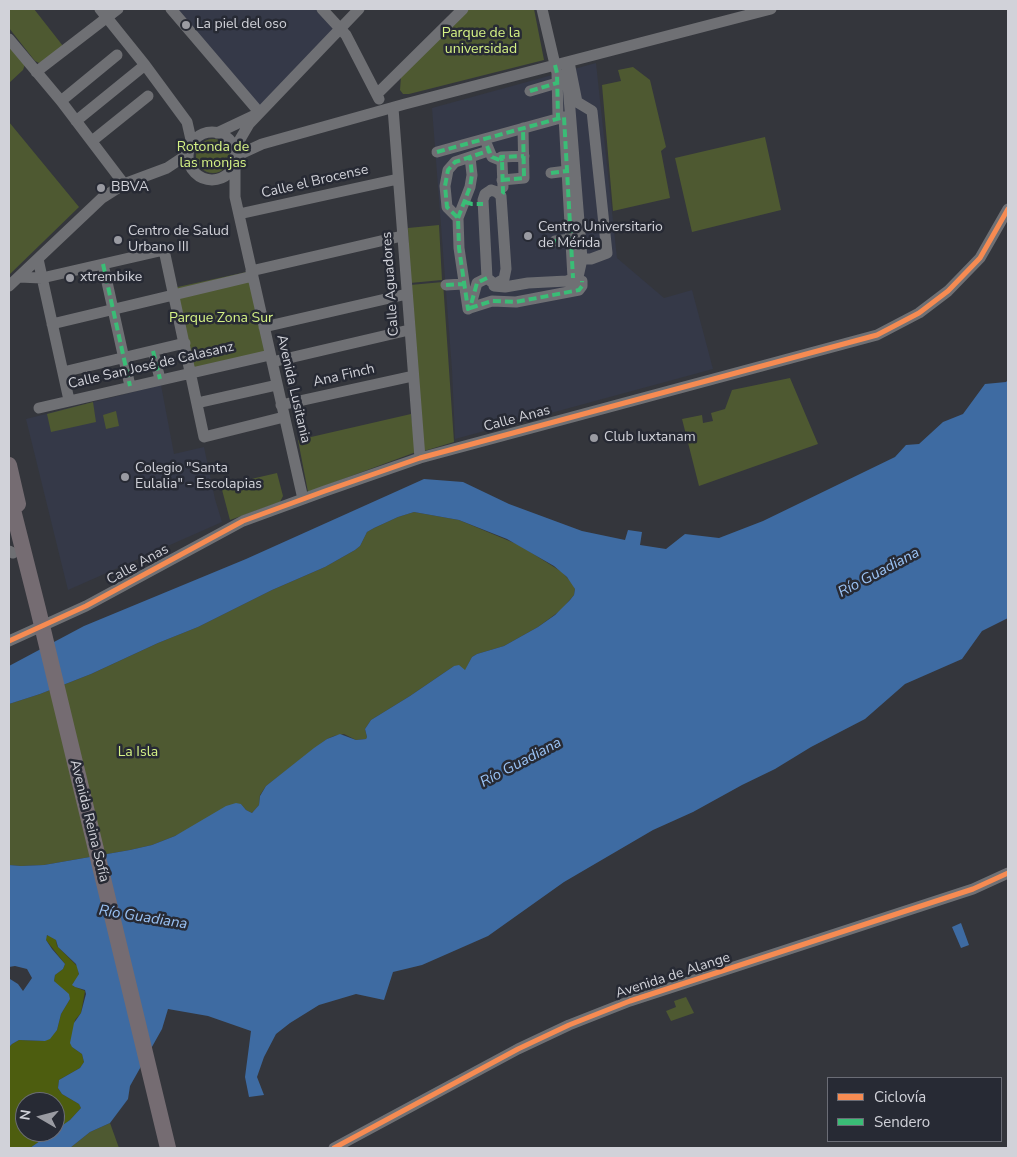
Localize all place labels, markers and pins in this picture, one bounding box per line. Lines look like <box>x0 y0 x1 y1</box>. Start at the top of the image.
place label: La piel del oso <box>196 17 287 33</box>
marker: La piel del oso <box>180 19 192 31</box>
place label: BBVA <box>111 180 149 196</box>
marker: BBVA <box>95 182 107 194</box>
place label: Centro Universitario de Mérida <box>538 220 663 252</box>
place label: Centro de Salud Urbano III <box>128 224 229 256</box>
marker: Centro Universitario de Mérida <box>522 230 534 242</box>
marker: Centro de Salud Urbano III <box>112 234 124 246</box>
place label: xtrembike <box>80 270 142 286</box>
marker: xtrembike <box>64 272 76 284</box>
place label: Club Iuxtanam <box>604 430 696 446</box>
marker: Club Iuxtanam <box>588 432 600 444</box>
place label: Colegio "Santa Eulalia" - Escolapias <box>135 461 262 494</box>
marker: Colegio "Santa Eulalia" - Escolapias <box>119 471 131 483</box>

